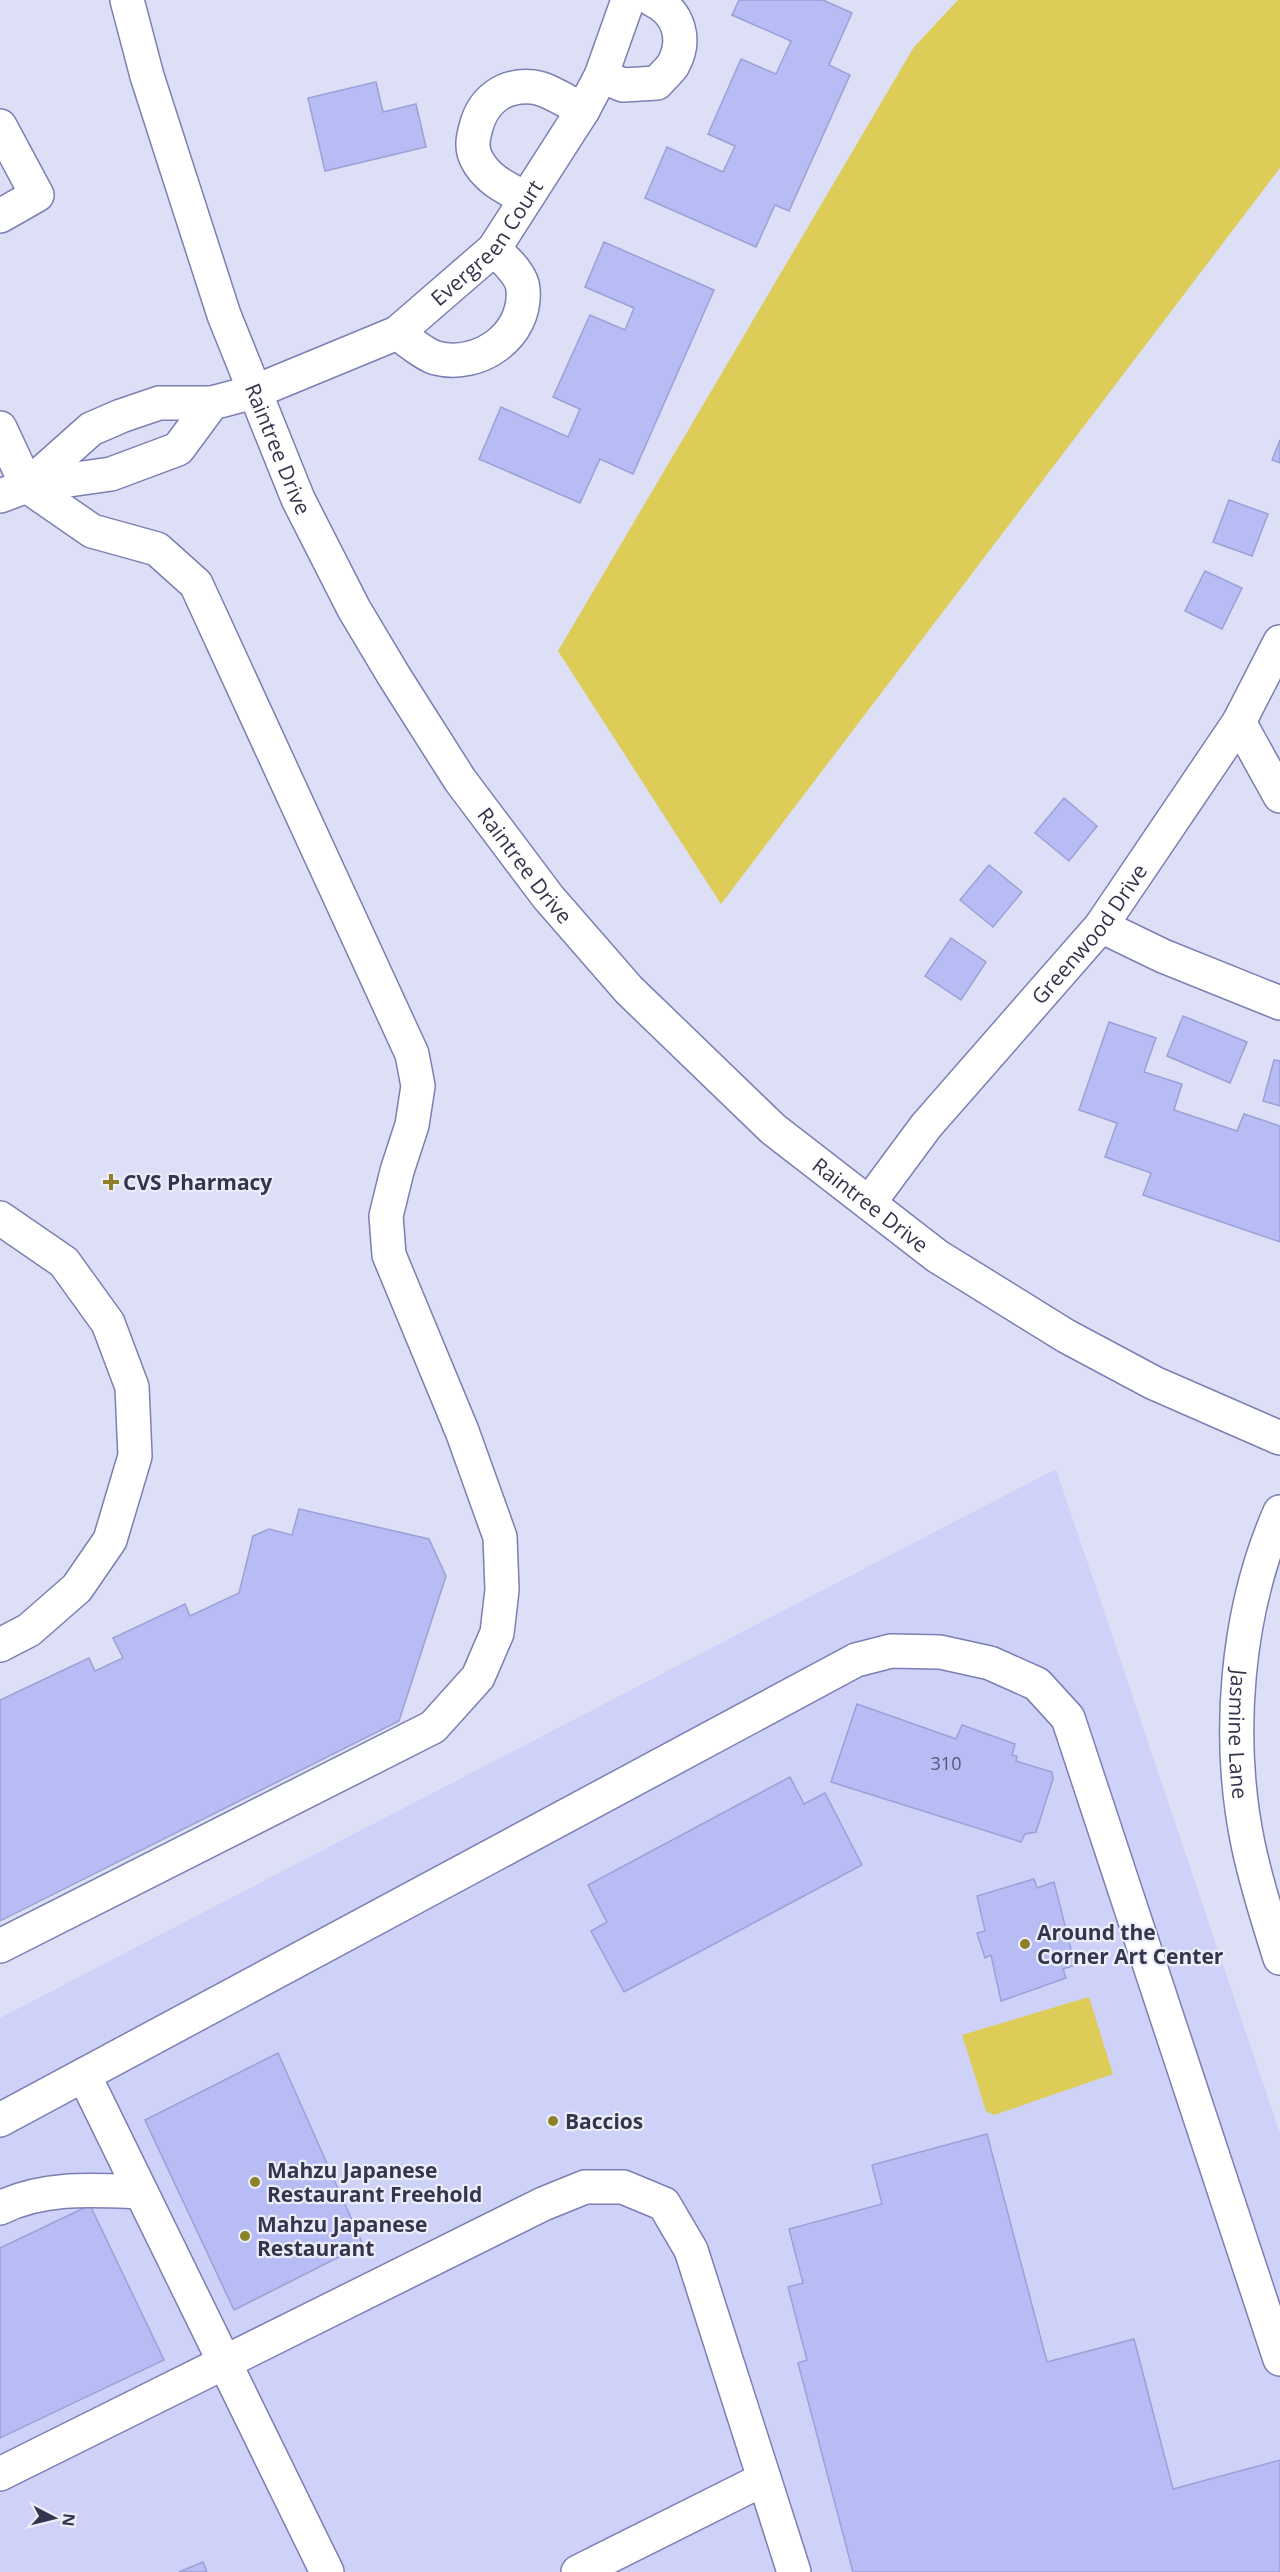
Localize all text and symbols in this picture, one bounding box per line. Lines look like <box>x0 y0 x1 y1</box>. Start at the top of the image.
street label: Evergreen Court <box>425 174 549 312</box>
street label: Raintree Drive <box>239 379 318 519</box>
street label: Raintree Drive <box>471 802 579 929</box>
street label: Greenwood Drive <box>1025 858 1153 1010</box>
street label: Raintree Drive <box>807 1151 934 1258</box>
place label: CVS Pharmacy <box>123 1168 272 1196</box>
marker: CVS Pharmacy <box>104 1175 118 1189</box>
street label: Jasmine Lane <box>1223 1666 1255 1800</box>
house number: 310 <box>931 1751 961 1775</box>
place label: Around the Corner Art Center <box>1037 1918 1224 1970</box>
marker: Around the Corner Art Center <box>1018 1937 1032 1951</box>
place label: Baccios <box>565 2107 643 2135</box>
marker: Baccios <box>546 2114 560 2128</box>
place label: Mahzu Japanese Restaurant Freehold <box>267 2156 482 2208</box>
marker: Mahzu Japanese Restaurant Freehold <box>248 2175 262 2189</box>
place label: Mahzu Japanese Restaurant <box>257 2210 427 2262</box>
marker: Mahzu Japanese Restaurant <box>238 2229 252 2243</box>
north arrow <box>24 2488 84 2548</box>
text: N <box>57 2512 81 2528</box>

